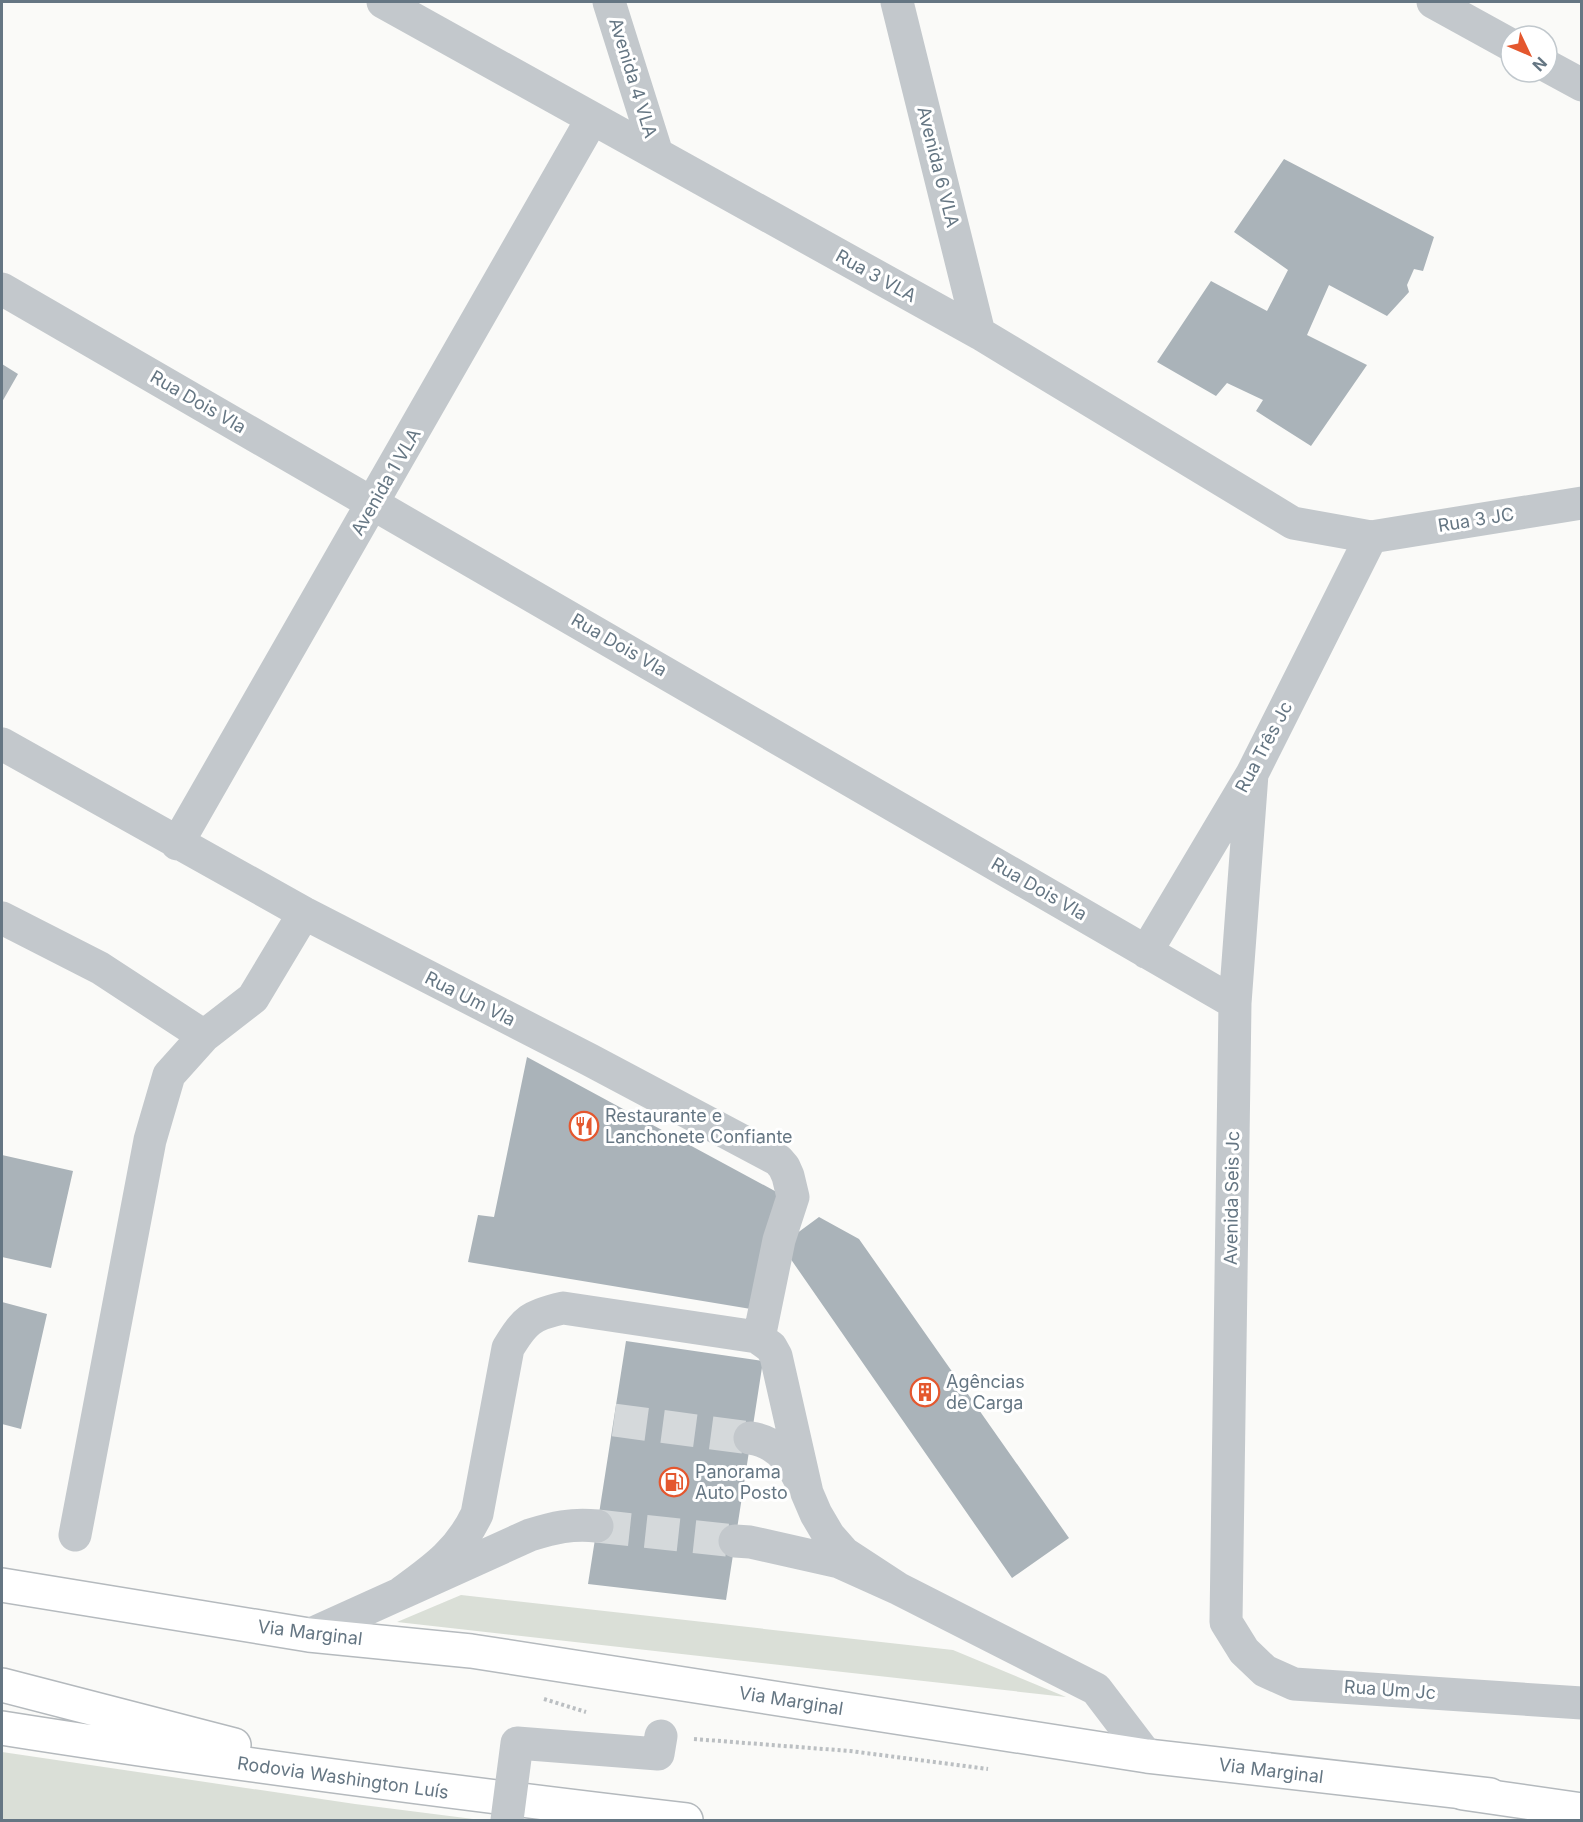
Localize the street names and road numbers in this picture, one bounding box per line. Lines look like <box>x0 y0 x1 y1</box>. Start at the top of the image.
street label: Avenida 4 VLA <box>605 15 662 140</box>
street label: Avenida 6 VLA <box>913 104 964 230</box>
street label: Rua 3 VLA <box>832 245 920 306</box>
street label: Rua Dois Vla <box>147 366 250 437</box>
street label: Avenida 1 VLA <box>346 425 425 539</box>
street label: Rua 3 JC <box>1436 503 1516 536</box>
street label: Rua Dois Vla <box>568 609 671 680</box>
street label: Rua Três Jc <box>1231 698 1296 796</box>
street label: Rua Dois Vla <box>988 853 1091 924</box>
street label: Rua Um Vla <box>422 967 519 1030</box>
street label: Avenida Seis Jc <box>1220 1131 1243 1265</box>
street label: Via Marginal <box>257 1616 364 1649</box>
street label: Rua Um Jc <box>1343 1676 1437 1703</box>
street label: Via Marginal <box>737 1682 845 1719</box>
street label: Rodovia Washington Luís <box>236 1752 450 1803</box>
street label: Via Marginal <box>1218 1754 1325 1787</box>

